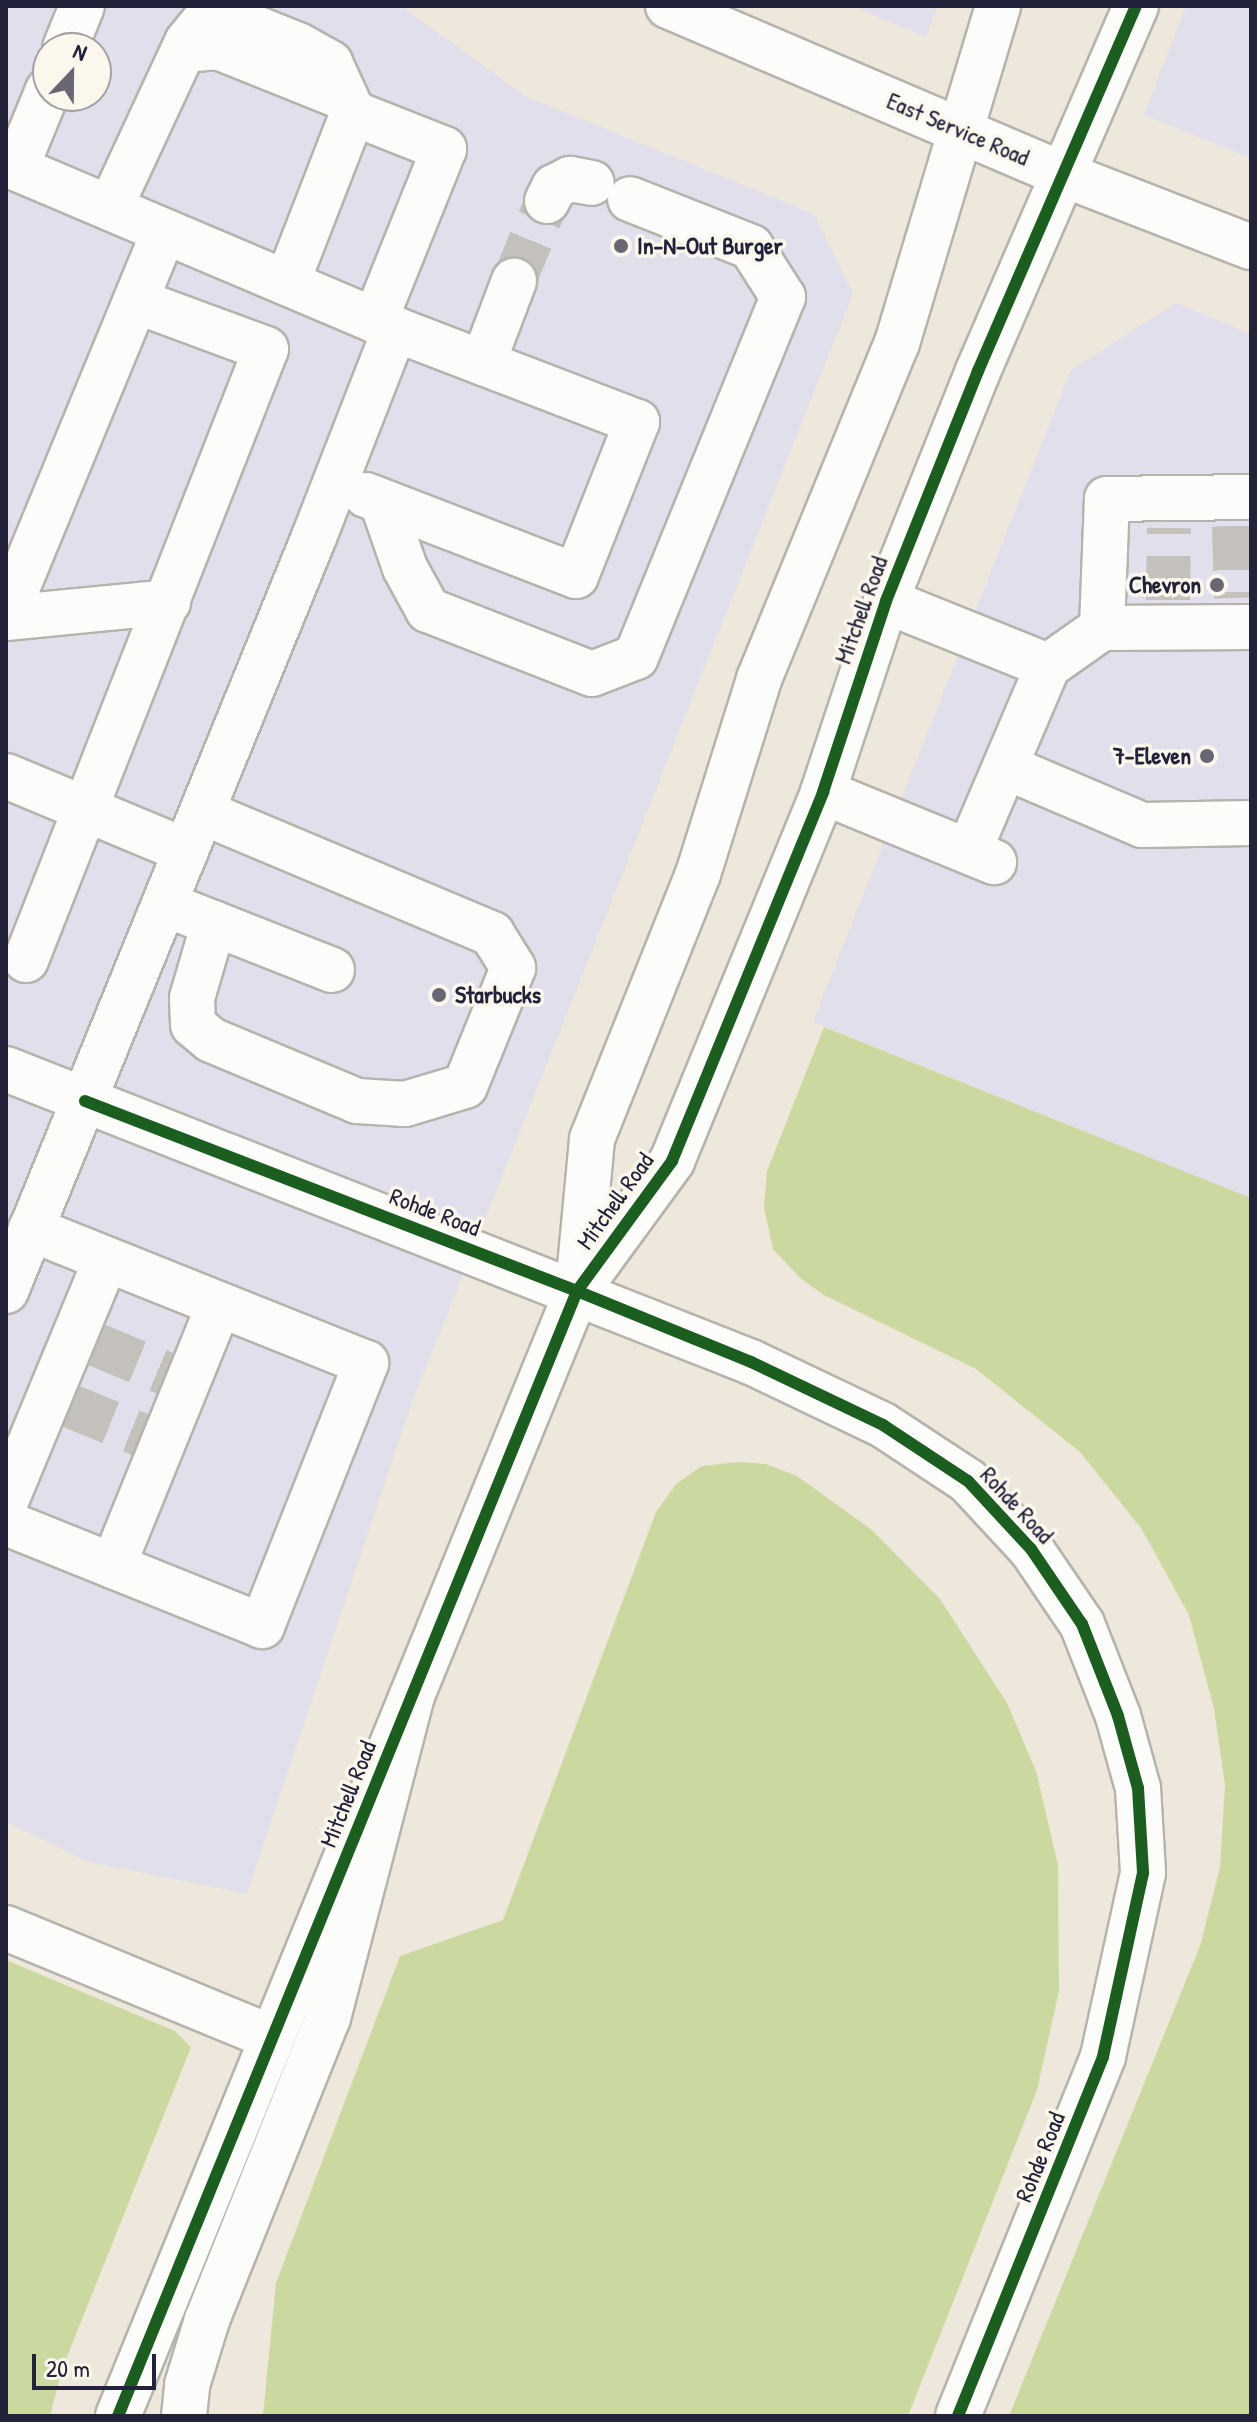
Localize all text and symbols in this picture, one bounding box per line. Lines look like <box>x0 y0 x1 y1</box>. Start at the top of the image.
north arrow <box>32 32 112 112</box>
text: N <box>69 35 91 68</box>
street label: East Service Road <box>883 86 1033 172</box>
place label: In-N-Out Burger <box>637 232 783 260</box>
marker: In-N-Out Burger <box>612 237 630 255</box>
street label: Mitchell Road <box>828 552 894 668</box>
place label: Chevron <box>1129 571 1201 599</box>
marker: Chevron <box>1208 576 1226 594</box>
place label: 7-Eleven <box>1113 742 1191 770</box>
marker: 7-Eleven <box>1198 747 1216 765</box>
place label: Starbucks <box>455 981 541 1009</box>
marker: Starbucks <box>430 986 448 1004</box>
street label: Mitchell Road <box>570 1147 660 1255</box>
street label: Rohde Road <box>386 1182 484 1242</box>
street label: Rohde Road <box>974 1461 1060 1549</box>
street label: Mitchell Road <box>314 1737 382 1851</box>
street label: Rohde Road <box>1009 2108 1071 2206</box>
scale bar <box>36 2338 160 2388</box>
text: 20 m <box>46 2352 90 2384</box>

